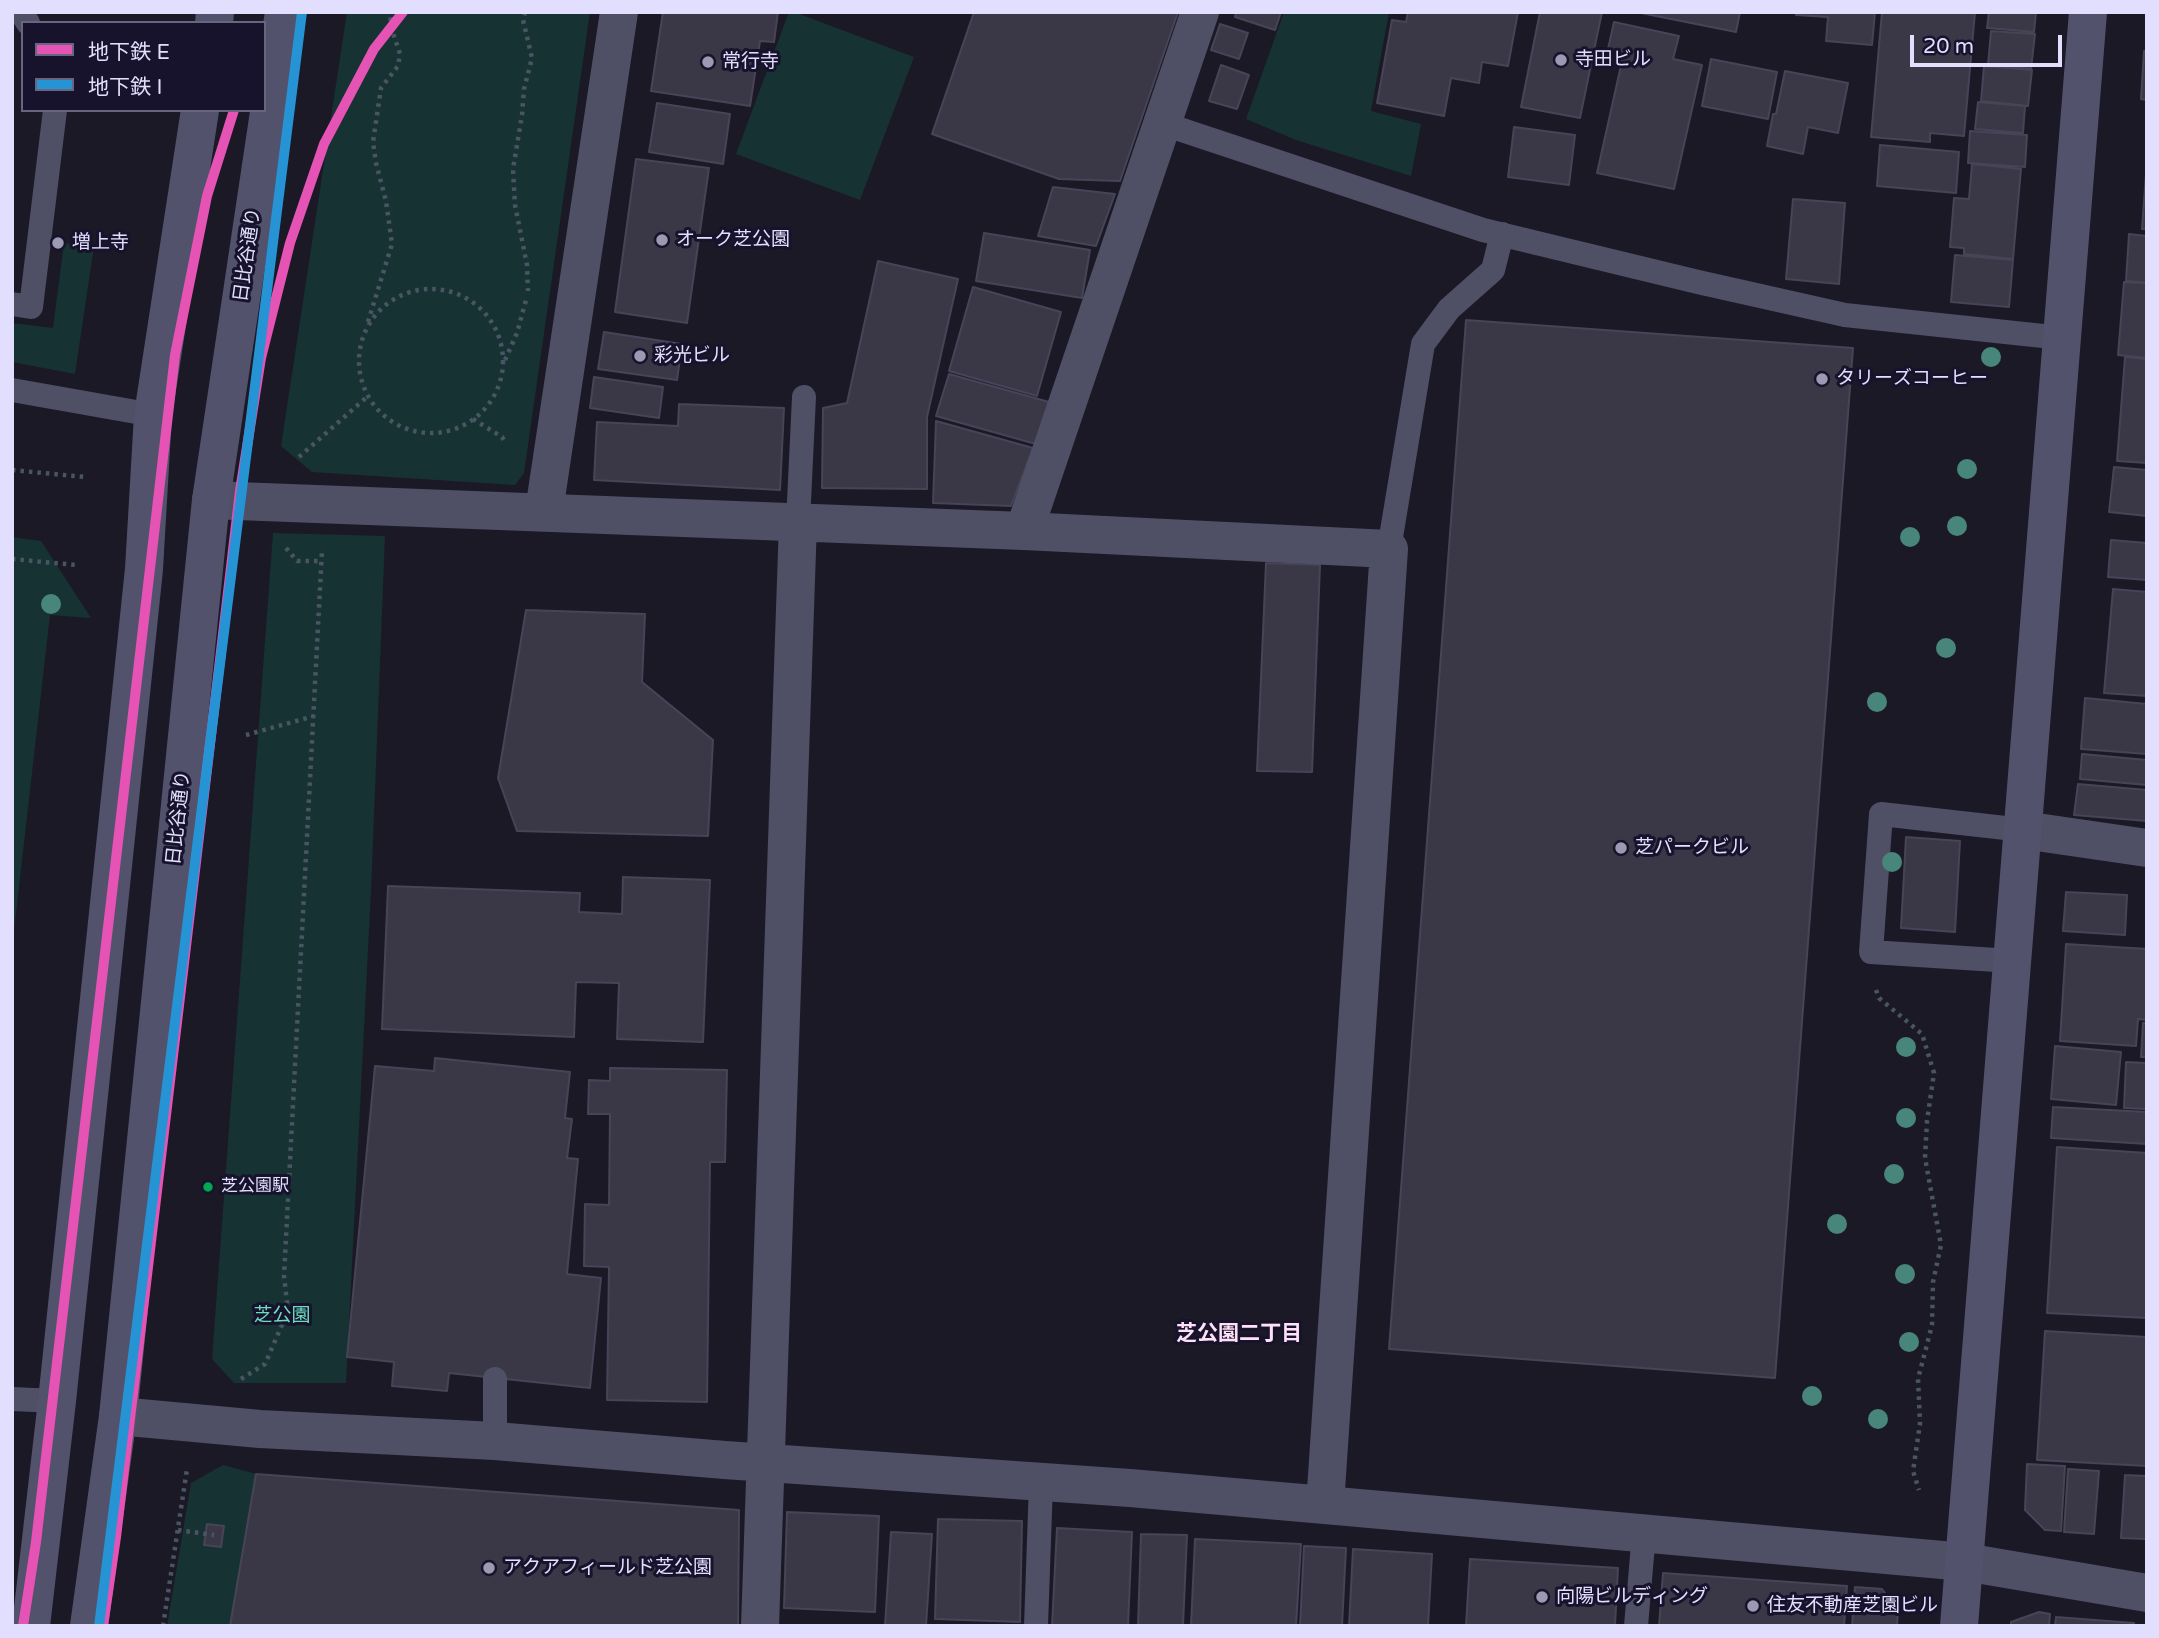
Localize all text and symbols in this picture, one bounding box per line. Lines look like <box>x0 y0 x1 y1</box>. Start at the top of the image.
legend <box>21 21 266 112</box>
scale bar <box>1914 21 2066 65</box>
text: 20 m <box>1923 34 1974 59</box>
text: 地下鉄 E <box>88 40 170 65</box>
place label: 寺田ビル <box>1575 49 1651 71</box>
place label: 常行寺 <box>722 51 779 73</box>
marker: 寺田ビル <box>1553 52 1569 68</box>
marker: 常行寺 <box>700 54 716 70</box>
text: 地下鉄 I <box>88 75 162 100</box>
street label: 日比谷通り <box>230 206 266 304</box>
place label: オーク芝公園 <box>676 229 790 251</box>
place label: 増上寺 <box>72 232 129 254</box>
marker: オーク芝公園 <box>654 232 670 248</box>
marker: 増上寺 <box>50 235 66 251</box>
place label: 彩光ビル <box>654 345 730 367</box>
marker: 彩光ビル <box>632 348 648 364</box>
place label: タリーズコーヒー <box>1836 368 1988 390</box>
marker: タリーズコーヒー <box>1814 371 1830 387</box>
street label: 日比谷通り <box>163 770 195 866</box>
place label: 芝パークビル <box>1635 837 1749 859</box>
marker: 芝パークビル <box>1613 840 1629 856</box>
place label: 芝公園駅 <box>221 1177 289 1197</box>
marker: 芝公園駅 <box>201 1180 215 1194</box>
park label: 芝公園 <box>254 1305 310 1327</box>
district label: 芝公園二丁目 <box>1176 1321 1302 1347</box>
place label: アクアフィールド芝公園 <box>503 1557 712 1579</box>
marker: アクアフィールド芝公園 <box>481 1560 497 1576</box>
place label: 向陽ビルディング <box>1556 1586 1708 1608</box>
marker: 向陽ビルディング <box>1534 1589 1550 1605</box>
place label: 住友不動産芝園ビル <box>1767 1595 1938 1617</box>
marker: 住友不動産芝園ビル <box>1745 1598 1761 1614</box>

